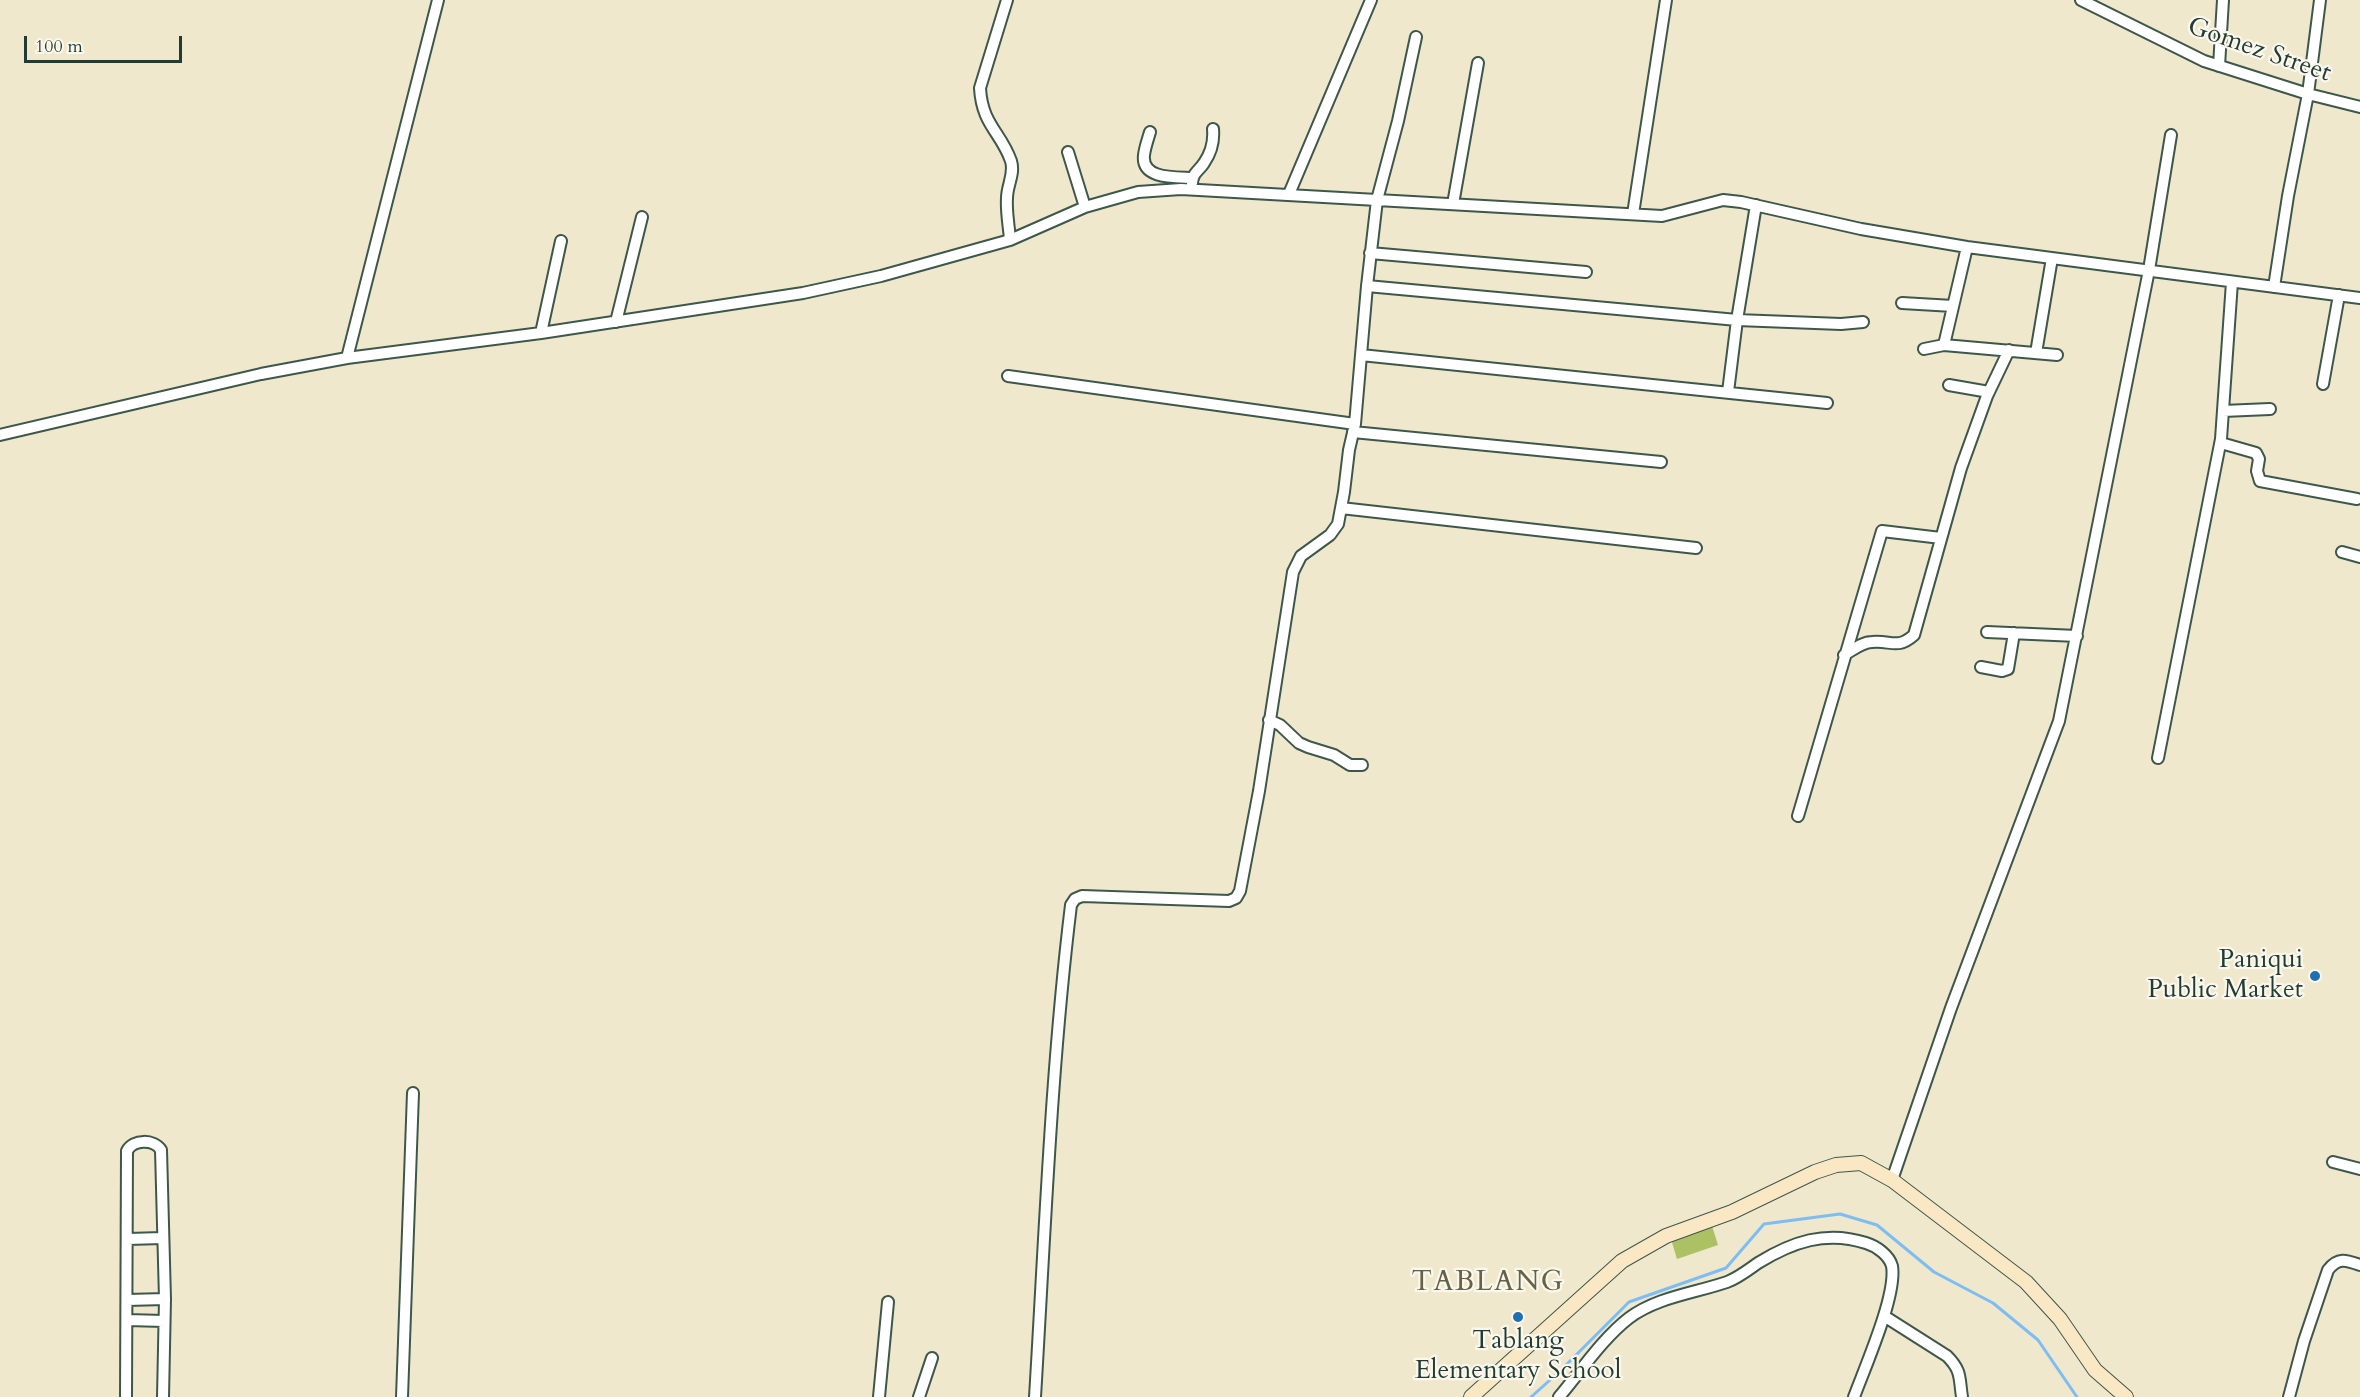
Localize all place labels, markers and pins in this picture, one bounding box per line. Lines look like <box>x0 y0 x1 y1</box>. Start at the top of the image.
place label: Paniqui Public Market <box>2147 945 2303 1006</box>
marker: Paniqui Public Market <box>2308 969 2322 983</box>
marker: Tablang Elementary School <box>1511 1310 1525 1324</box>
place label: Tablang Elementary School <box>1415 1326 1621 1388</box>

